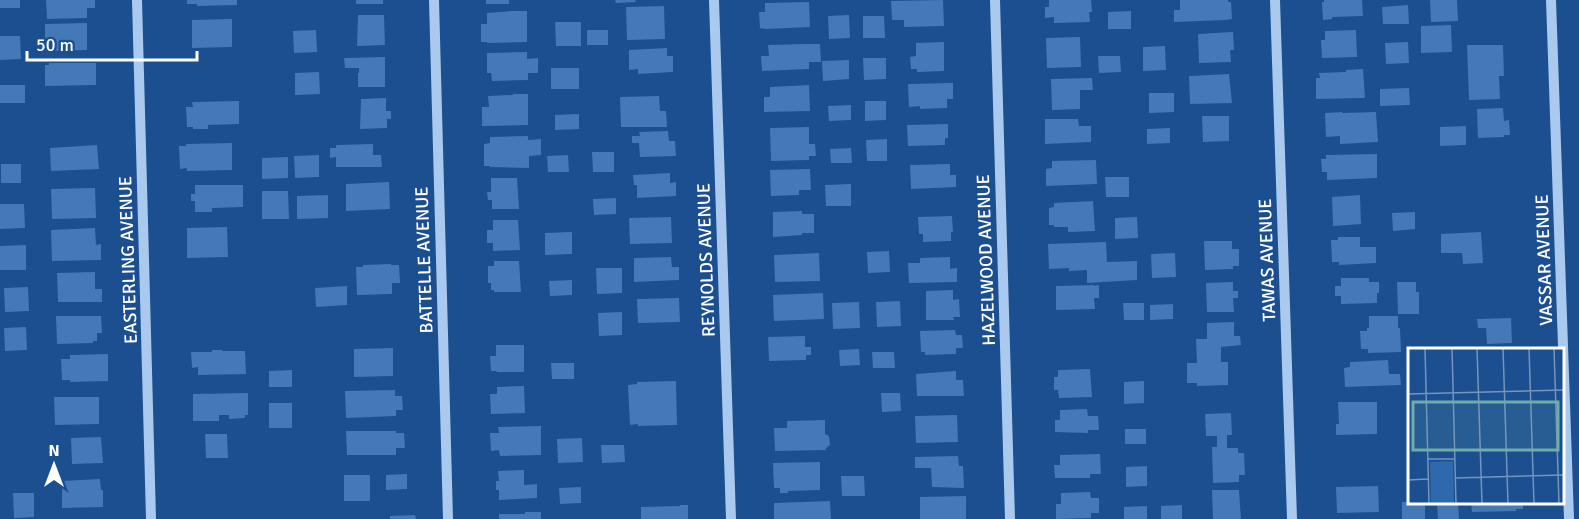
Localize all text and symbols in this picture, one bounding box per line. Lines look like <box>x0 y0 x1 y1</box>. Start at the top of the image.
scale bar <box>27 24 196 62</box>
text: 50 m <box>36 34 74 56</box>
street label: HAZELWOOD AVENUE <box>972 174 1000 346</box>
street label: EASTERLING AVENUE <box>114 176 142 344</box>
street label: REYNOLDS AVENUE <box>692 183 720 337</box>
street label: BATTELLE AVENUE <box>410 186 438 334</box>
street label: VASSAR AVENUE <box>1531 194 1557 326</box>
street label: TAWAS AVENUE <box>1254 198 1280 322</box>
inset map <box>1408 348 1564 504</box>
north arrow <box>24 435 84 495</box>
text: N <box>48 441 60 461</box>

